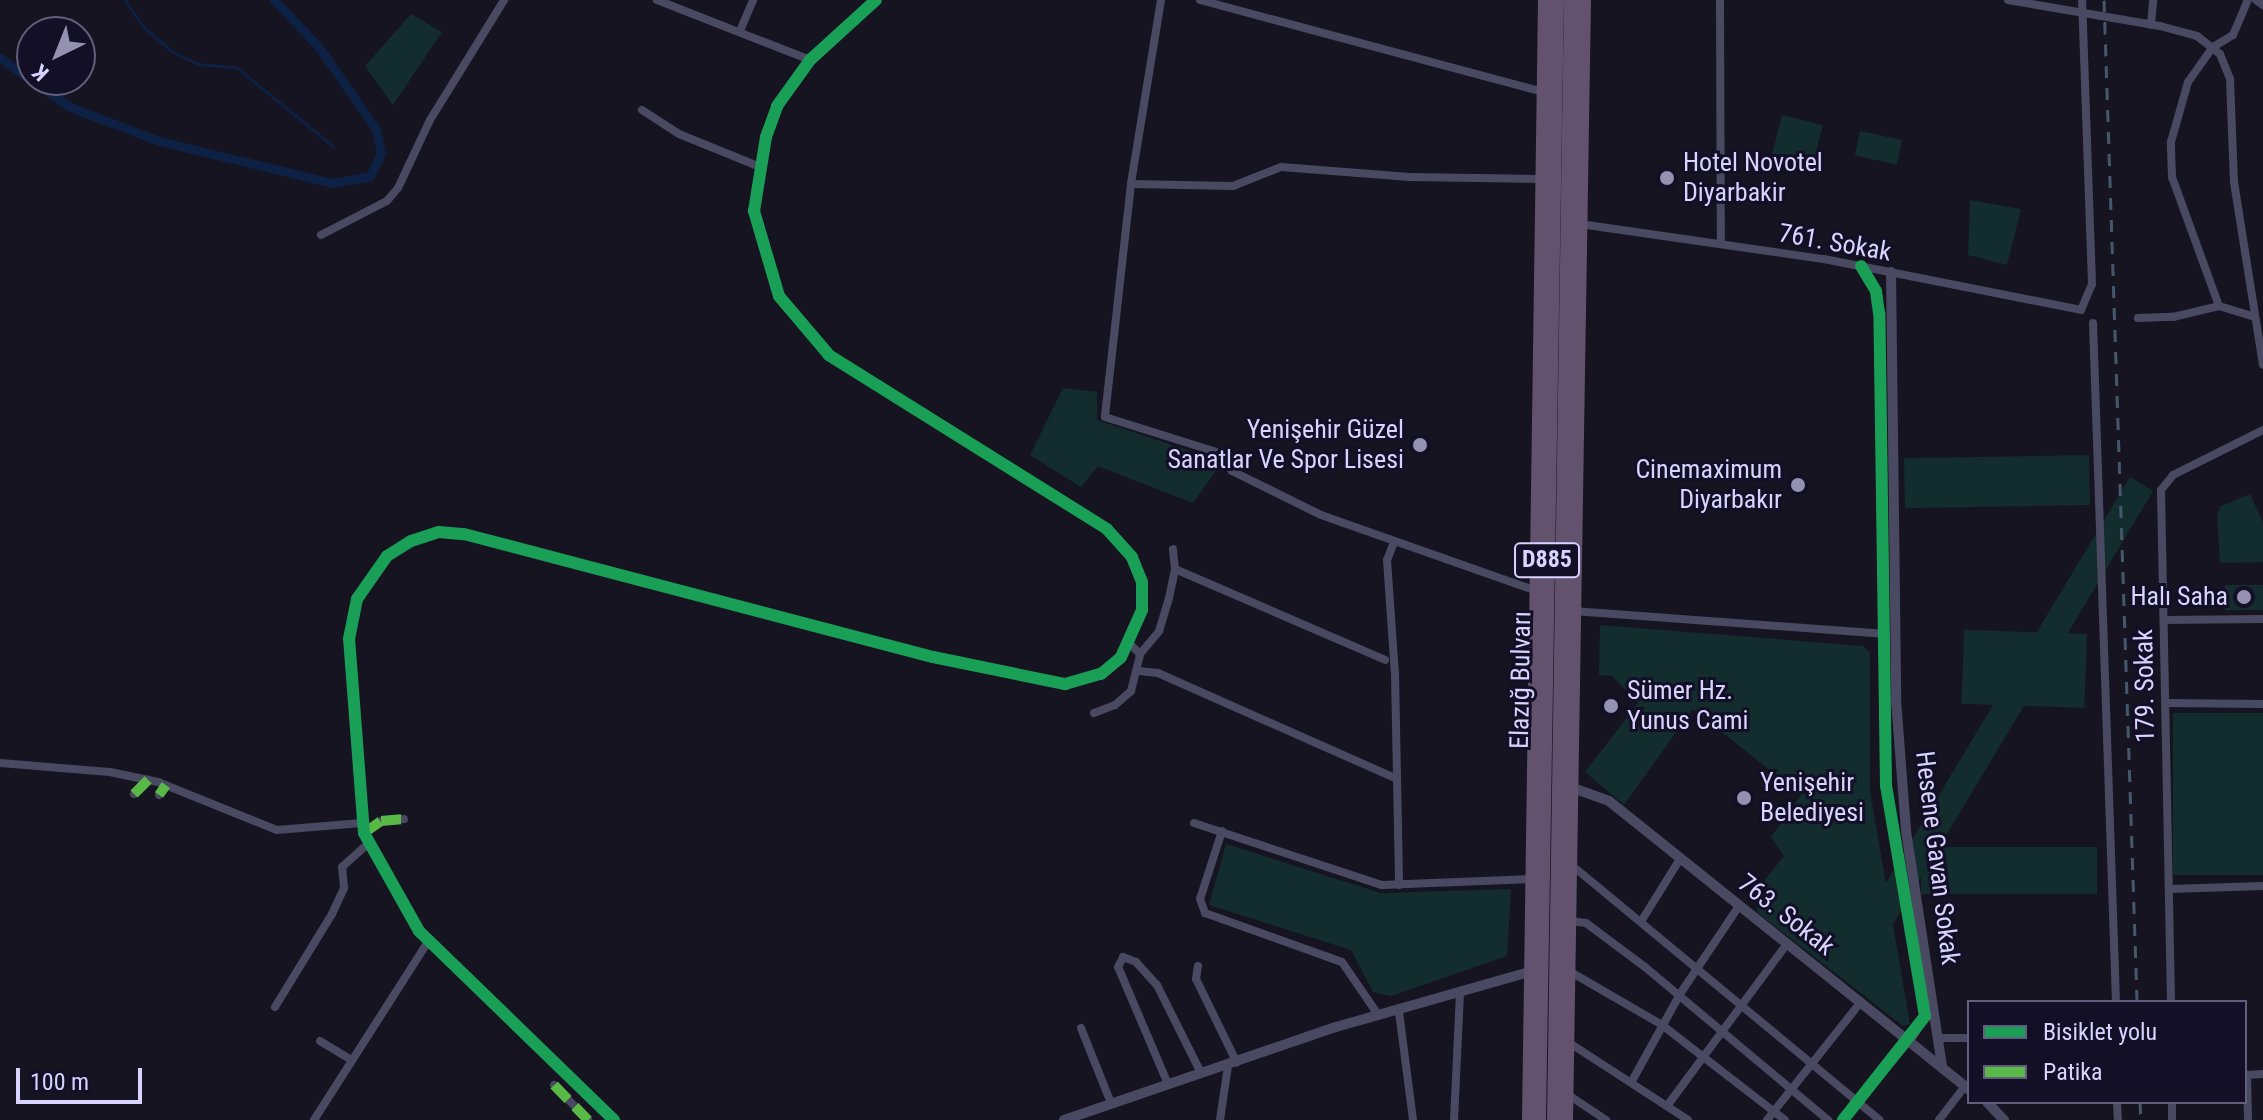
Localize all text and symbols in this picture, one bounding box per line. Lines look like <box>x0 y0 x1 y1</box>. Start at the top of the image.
north arrow <box>16 16 96 96</box>
text: K <box>28 59 54 86</box>
place label: Hotel Novotel Diyarbakir <box>1683 147 1823 208</box>
marker: Hotel Novotel Diyarbakir <box>1658 169 1676 187</box>
street label: 761. Sokak <box>1776 218 1894 268</box>
place label: Yenişehir Güzel Sanatlar Ve Spor Lisesi <box>1167 414 1404 476</box>
marker: Yenişehir Güzel Sanatlar Ve Spor Lisesi <box>1411 436 1429 454</box>
place label: Cinemaximum Diyarbakır <box>1635 454 1782 516</box>
marker: Cinemaximum Diyarbakır <box>1789 476 1807 494</box>
road number: D885 <box>1513 540 1581 580</box>
place label: Halı Saha <box>2130 581 2228 613</box>
marker: Halı Saha <box>2235 588 2253 606</box>
street label: Elazığ Bulvarı <box>1504 611 1538 749</box>
street label: 179. Sokak <box>2128 629 2162 743</box>
place label: Sümer Hz. Yunus Cami <box>1627 675 1748 736</box>
marker: Sümer Hz. Yunus Cami <box>1602 697 1620 715</box>
street label: Hesene Gavan Sokak <box>1908 749 1966 967</box>
place label: Yenişehir Belediyesi <box>1760 767 1864 828</box>
marker: Yenişehir Belediyesi <box>1735 789 1753 807</box>
street label: 763. Sokak <box>1732 868 1840 962</box>
legend <box>1967 1000 2247 1104</box>
text: Bisiklet yolu <box>2043 1018 2157 1046</box>
scale bar <box>20 1052 146 1102</box>
text: Patika <box>2043 1058 2103 1086</box>
text: 100 m <box>30 1068 89 1096</box>

